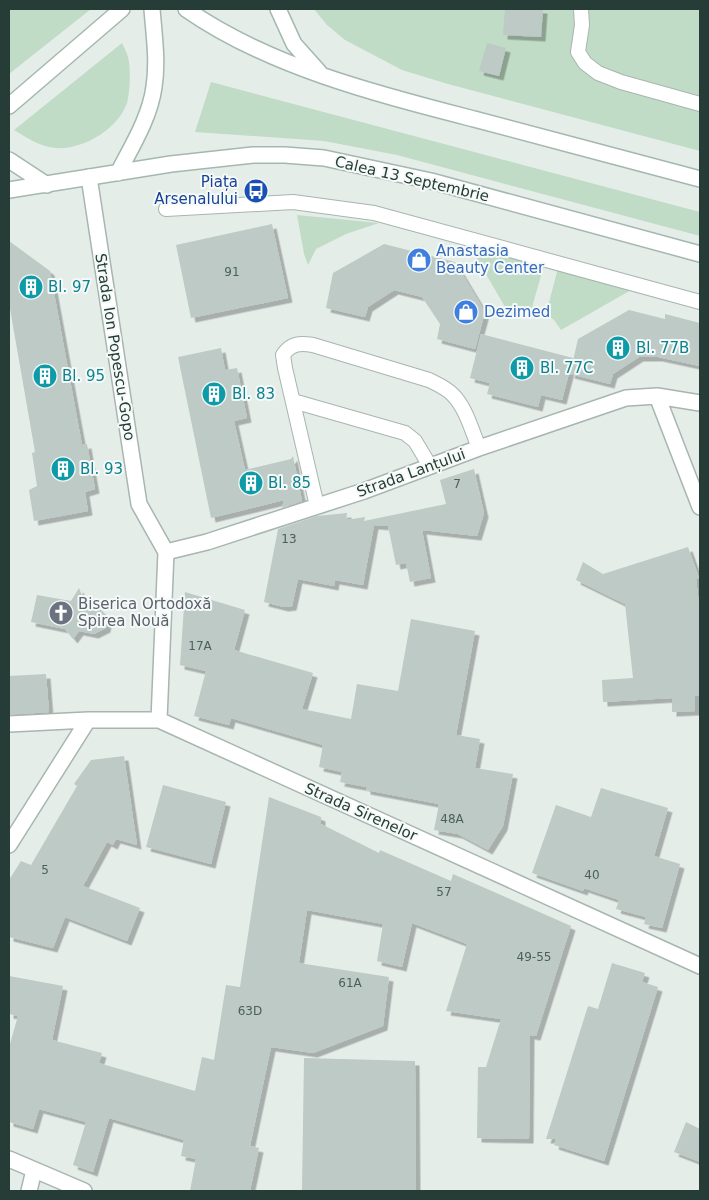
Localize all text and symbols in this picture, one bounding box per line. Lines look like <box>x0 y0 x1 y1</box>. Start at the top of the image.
street label: Calea 13 Septembrie <box>333 152 491 206</box>
place label: Piața Arsenalului <box>154 173 238 208</box>
bus stop icon: Piața Arsenalului <box>243 178 269 204</box>
place label: Anastasia Beauty Center <box>436 242 545 277</box>
shop icon: Anastasia Beauty Center <box>406 247 432 273</box>
street label: Strada Ion Popescu-Gopo <box>91 252 139 442</box>
house number: 91 <box>224 265 240 279</box>
building icon: Bl. 97 <box>18 274 44 300</box>
place label: Bl. 97 <box>48 278 91 296</box>
shop icon: Dezimed <box>453 299 479 325</box>
place label: Dezimed <box>484 303 550 321</box>
building icon: Bl. 77B <box>605 335 631 361</box>
place label: Bl. 77B <box>636 339 689 357</box>
building icon: Bl. 77C <box>509 355 535 381</box>
place label: Bl. 77C <box>540 359 594 377</box>
building icon: Bl. 95 <box>32 363 58 389</box>
place label: Bl. 95 <box>62 367 105 385</box>
building icon: Bl. 83 <box>201 381 227 407</box>
place label: Bl. 83 <box>232 385 275 403</box>
street label: Strada Lanțului <box>354 445 468 501</box>
building icon: Bl. 93 <box>50 456 76 482</box>
place label: Bl. 93 <box>80 460 123 478</box>
building icon: Bl. 85 <box>238 470 264 496</box>
place label: Bl. 85 <box>268 474 311 492</box>
house number: 7 <box>453 477 461 491</box>
house number: 13 <box>281 532 297 546</box>
place label: Biserica Ortodoxă Spirea Nouă <box>78 595 211 630</box>
church icon: Biserica Ortodoxă Spirea Nouă <box>48 600 74 626</box>
house number: 17A <box>188 639 213 653</box>
street label: Strada Sirenelor <box>302 779 421 845</box>
house number: 48A <box>440 812 465 826</box>
house number: 5 <box>41 863 49 877</box>
house number: 40 <box>584 868 600 882</box>
house number: 57 <box>436 885 452 899</box>
house number: 49-55 <box>517 950 551 964</box>
house number: 61A <box>338 976 363 990</box>
house number: 63D <box>238 1004 262 1018</box>

